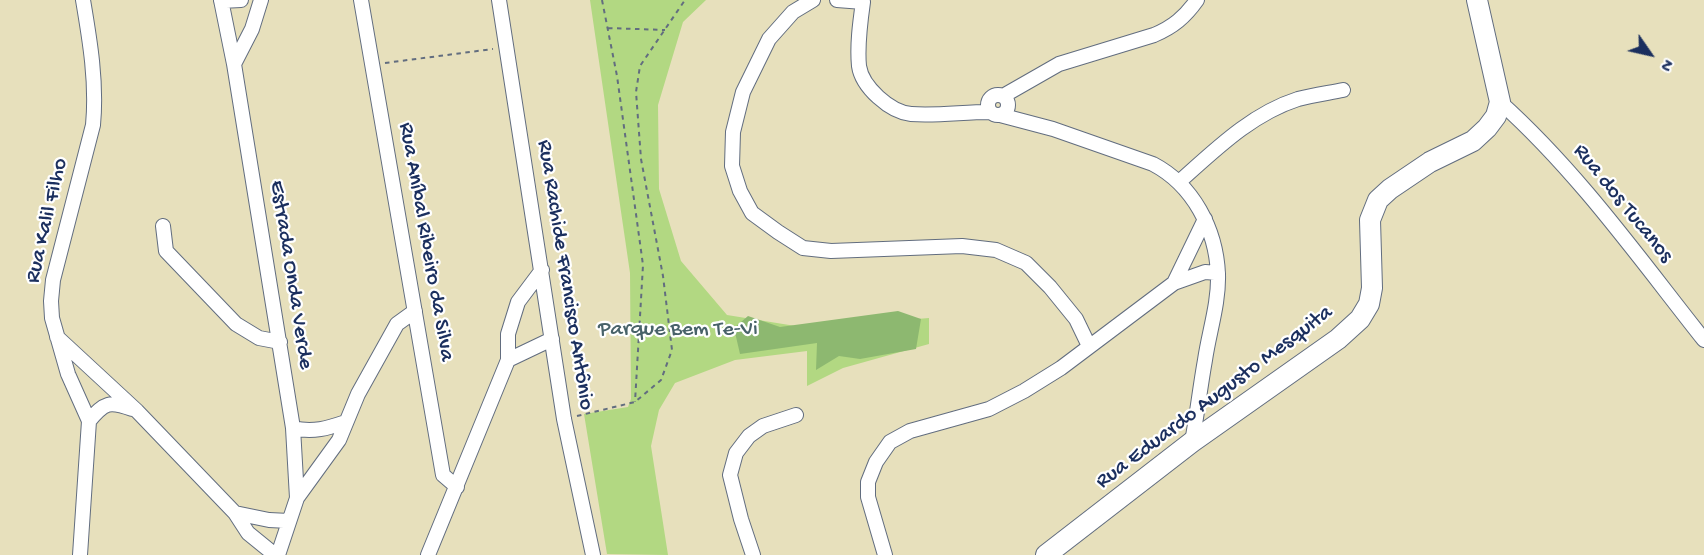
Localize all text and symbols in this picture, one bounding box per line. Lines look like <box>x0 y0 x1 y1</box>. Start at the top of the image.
north arrow <box>1620 24 1680 84</box>
text: N <box>1655 55 1676 74</box>
street label: Rua Aníbal Ribeiro da Silva <box>391 121 459 363</box>
street label: Rua Rachide Francisco Antônio <box>530 138 598 412</box>
street label: Rua dos Tucanos <box>1566 139 1678 269</box>
street label: Rua Kalil Filho <box>21 156 75 286</box>
street label: Estrada Onda Verde <box>262 179 318 371</box>
street label: Rua Eduardo Augusto Mesquita <box>1091 300 1339 496</box>
park label: Parque Bem Te-Vi <box>598 318 758 344</box>

